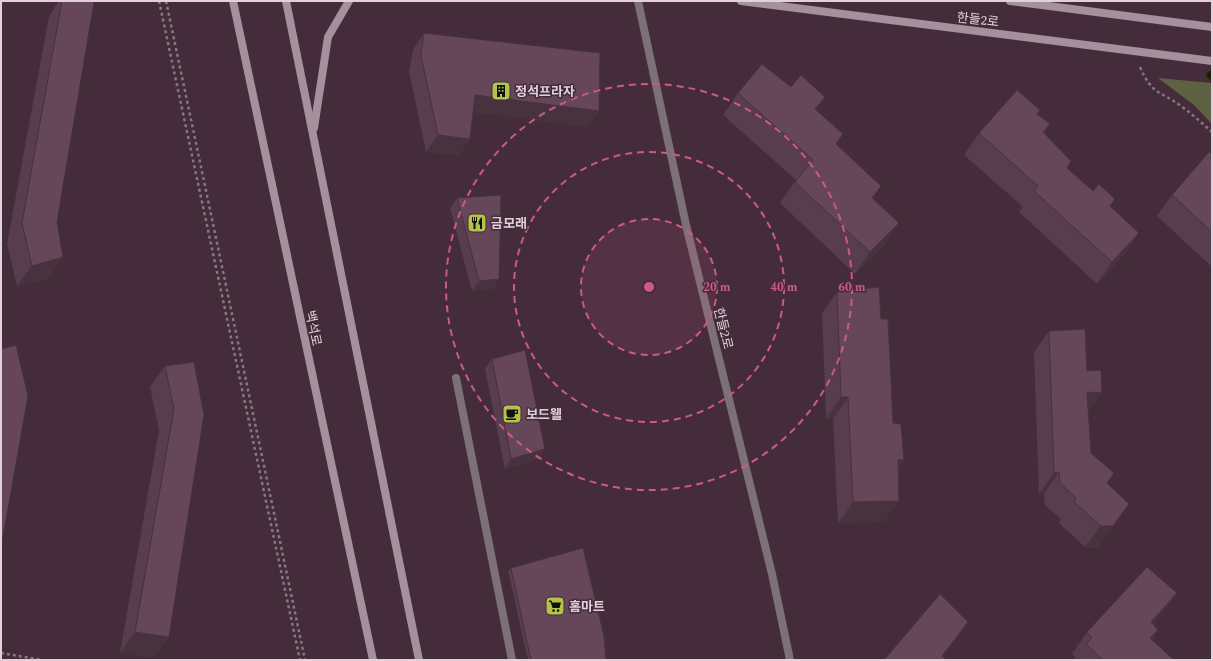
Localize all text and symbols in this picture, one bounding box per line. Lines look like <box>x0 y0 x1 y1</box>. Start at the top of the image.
street label: 한들2로 <box>956 7 1000 33</box>
building icon: 정석프라자 <box>490 80 512 102</box>
place label: 정석프라자 <box>515 82 575 102</box>
restaurant icon: 금모래 <box>466 212 488 234</box>
place label: 금모래 <box>491 214 527 234</box>
text: 20 m <box>703 278 731 297</box>
text: 40 m <box>770 278 798 297</box>
text: 60 m <box>838 278 866 297</box>
centre of rings <box>642 280 656 294</box>
street label: 한들2로 <box>708 305 738 351</box>
street label: 백석로 <box>300 309 327 348</box>
cafe icon: 보드웰 <box>501 403 523 425</box>
place label: 보드웰 <box>526 405 562 425</box>
supermarket icon: 홈마트 <box>544 595 566 617</box>
place label: 홈마트 <box>569 597 605 617</box>

